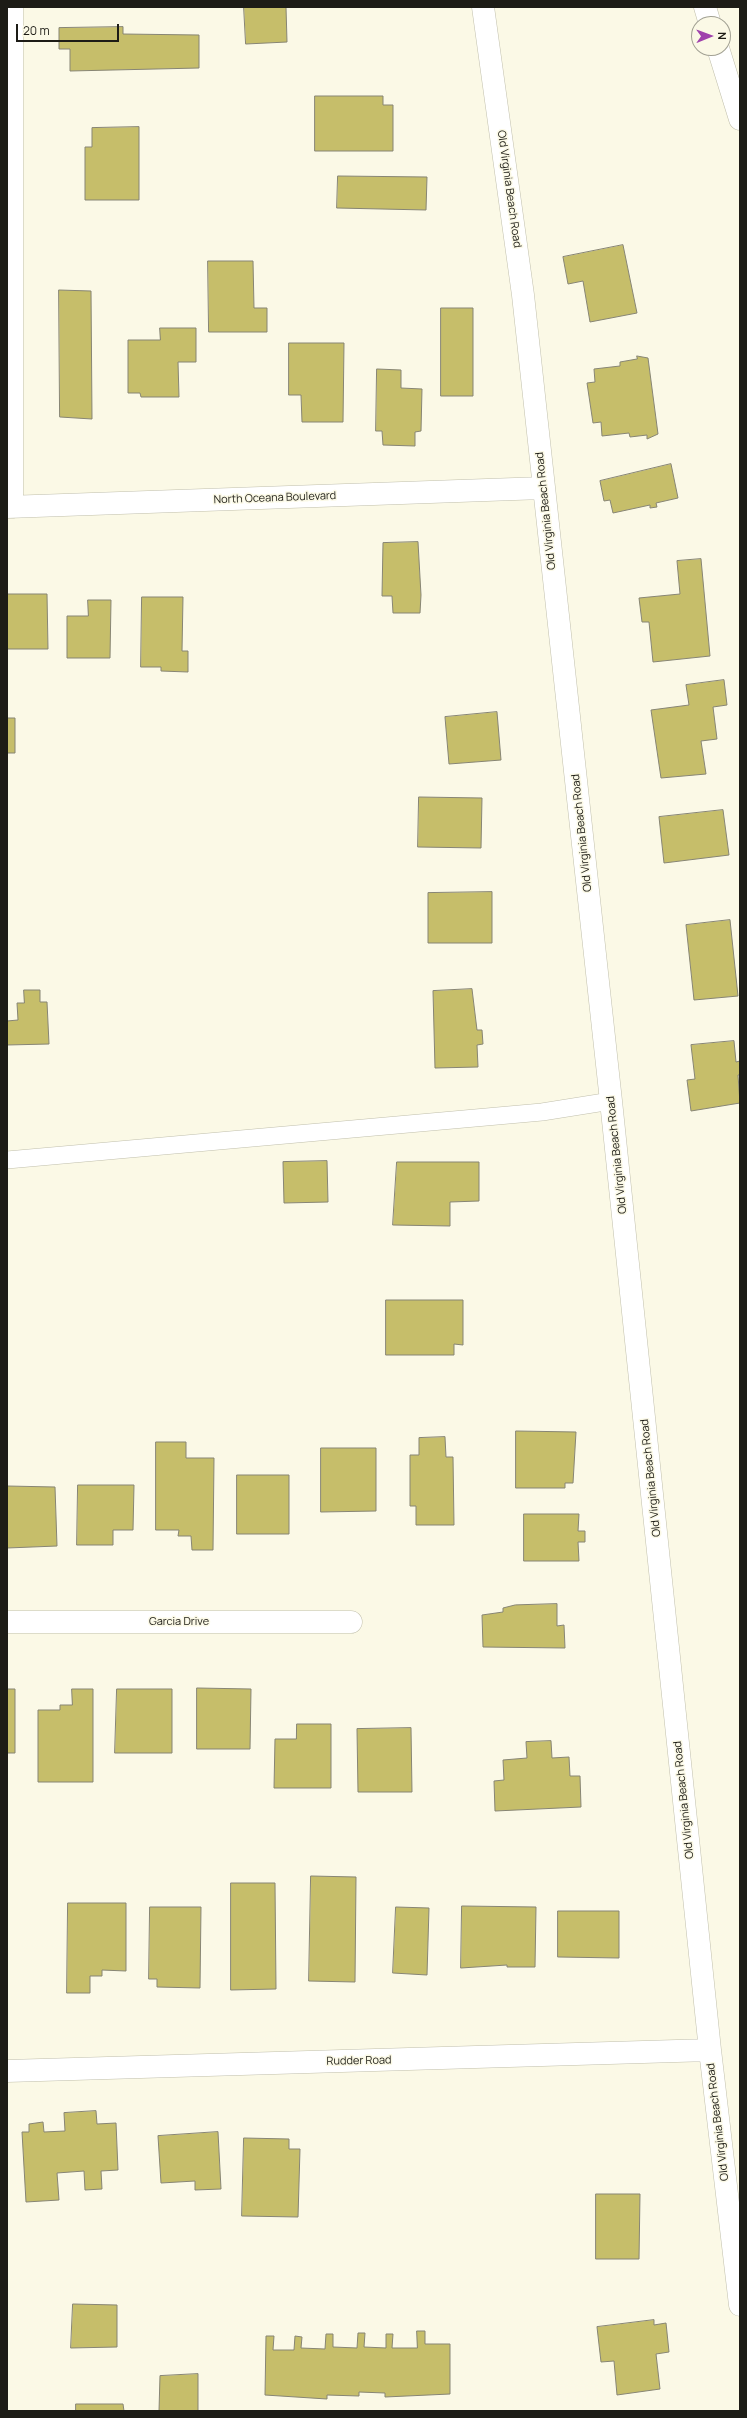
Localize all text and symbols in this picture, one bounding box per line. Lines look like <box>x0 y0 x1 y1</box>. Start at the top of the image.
scale bar <box>18 16 121 42</box>
north arrow <box>691 16 731 56</box>
text: 20 m <box>23 22 50 39</box>
text: N <box>715 32 730 40</box>
street label: Old Virginia Beach Road <box>494 129 524 249</box>
street label: Old Virginia Beach Road <box>533 451 559 571</box>
street label: North Oceana Boulevard <box>214 489 336 507</box>
street label: Old Virginia Beach Road <box>569 773 595 893</box>
street label: Old Virginia Beach Road <box>604 1095 630 1215</box>
street label: Old Virginia Beach Road <box>638 1418 664 1538</box>
street label: Garcia Drive <box>149 1615 209 1629</box>
street label: Old Virginia Beach Road <box>671 1740 697 1860</box>
street label: Rudder Road <box>326 2054 392 2068</box>
street label: Old Virginia Beach Road <box>704 2062 732 2182</box>

